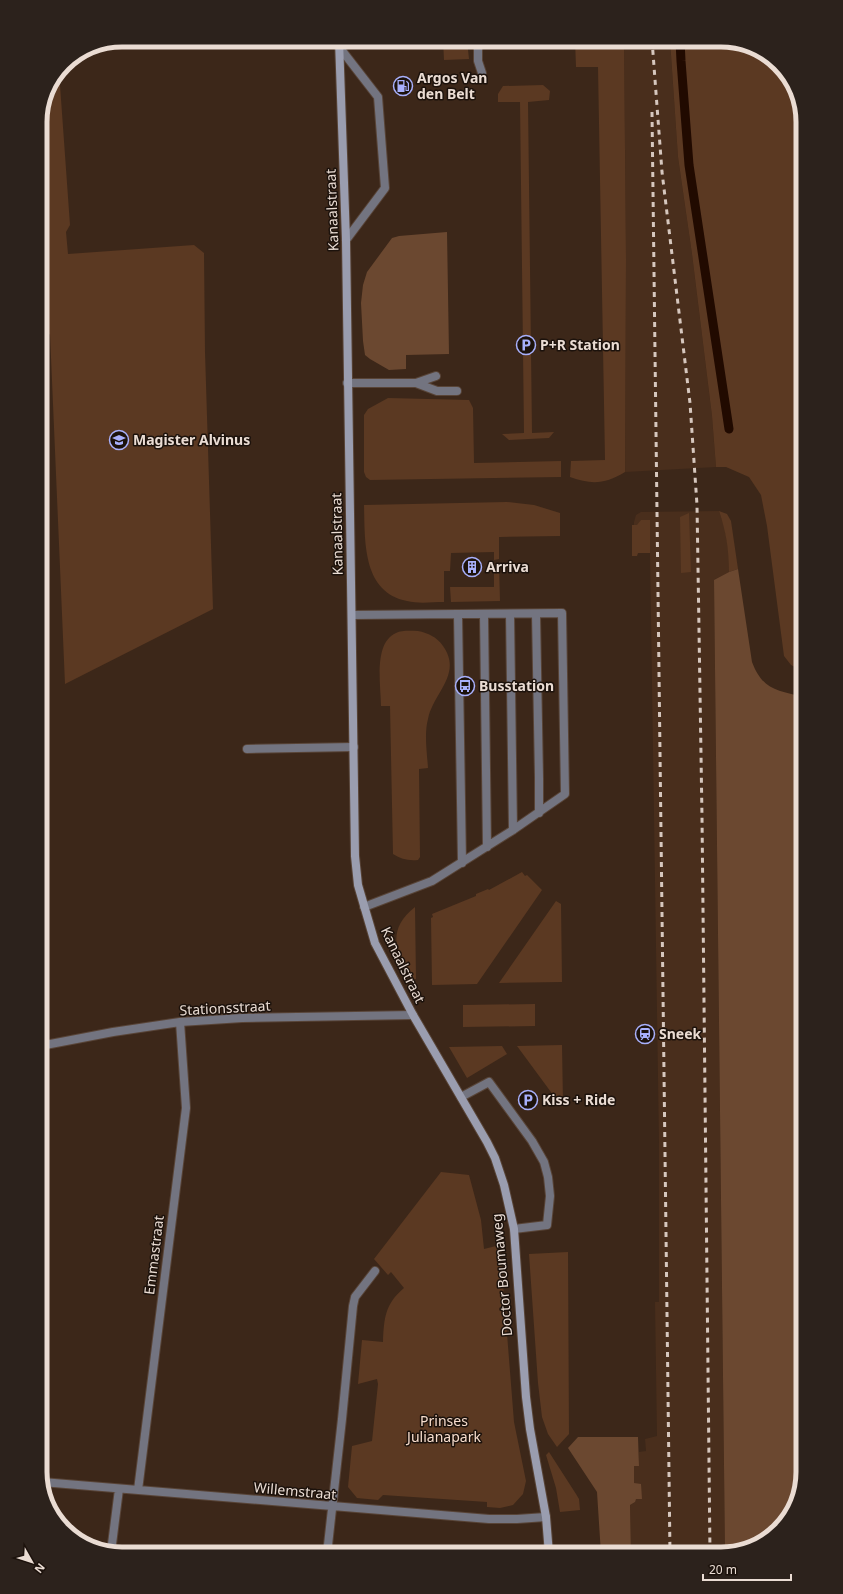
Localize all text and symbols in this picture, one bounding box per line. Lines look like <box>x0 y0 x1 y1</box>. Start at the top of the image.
place label: Argos Van den Belt <box>417 68 487 103</box>
fuel station icon: Argos Van den Belt <box>392 75 414 97</box>
street label: Kanaalstraat <box>321 168 342 252</box>
parking icon: P+R Station <box>515 334 537 356</box>
place label: P+R Station <box>540 335 620 354</box>
school or university icon: Magister Alvinus <box>108 429 130 451</box>
place label: Magister Alvinus <box>133 430 250 449</box>
street label: Kanaalstraat <box>326 493 347 575</box>
building icon: Arriva <box>461 556 483 578</box>
place label: Arriva <box>486 557 529 576</box>
bus stop icon: Busstation <box>454 675 476 697</box>
place label: Busstation <box>479 676 554 695</box>
street label: Kanaalstraat <box>377 924 430 1006</box>
street label: Stationsstraat <box>179 996 271 1019</box>
station icon: Sneek <box>634 1023 656 1045</box>
place label: Sneek <box>659 1024 702 1043</box>
parking icon: Kiss + Ride <box>517 1089 539 1111</box>
place label: Kiss + Ride <box>542 1090 615 1109</box>
street label: Doctor Boumaweg <box>487 1213 516 1337</box>
street label: Emmastraat <box>139 1214 168 1296</box>
park label: Prinses Julianapark <box>405 1411 481 1446</box>
street label: Willemstraat <box>253 1477 337 1504</box>
north arrow <box>12 1542 52 1582</box>
scale bar <box>703 1556 791 1582</box>
text: N <box>32 1560 49 1577</box>
text: 20 m <box>709 1561 737 1578</box>

